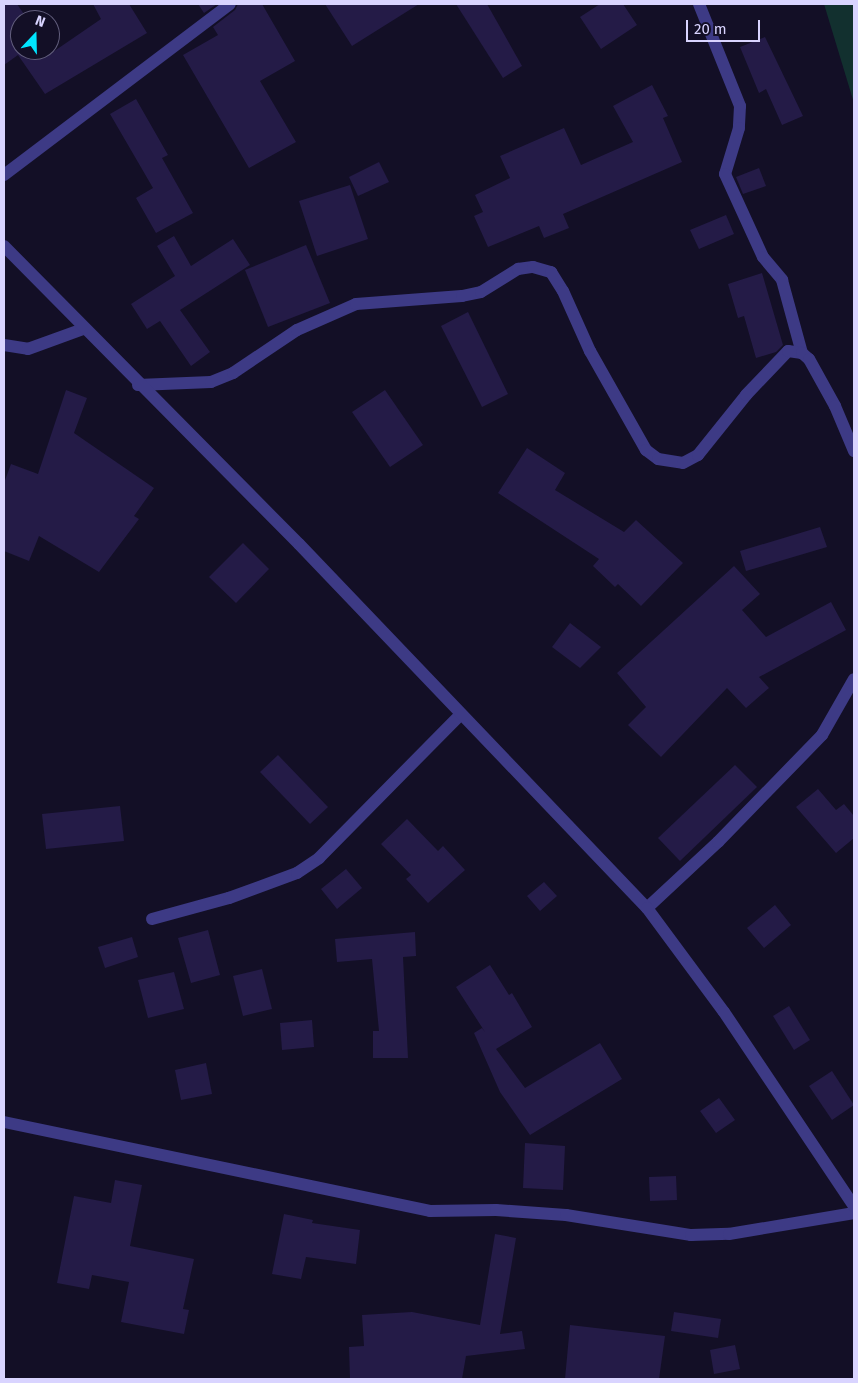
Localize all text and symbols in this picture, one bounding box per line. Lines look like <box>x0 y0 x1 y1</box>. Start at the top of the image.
north arrow <box>10 10 60 60</box>
scale bar <box>688 10 762 42</box>
text: N <box>33 12 48 31</box>
text: 20 m <box>694 20 727 38</box>

